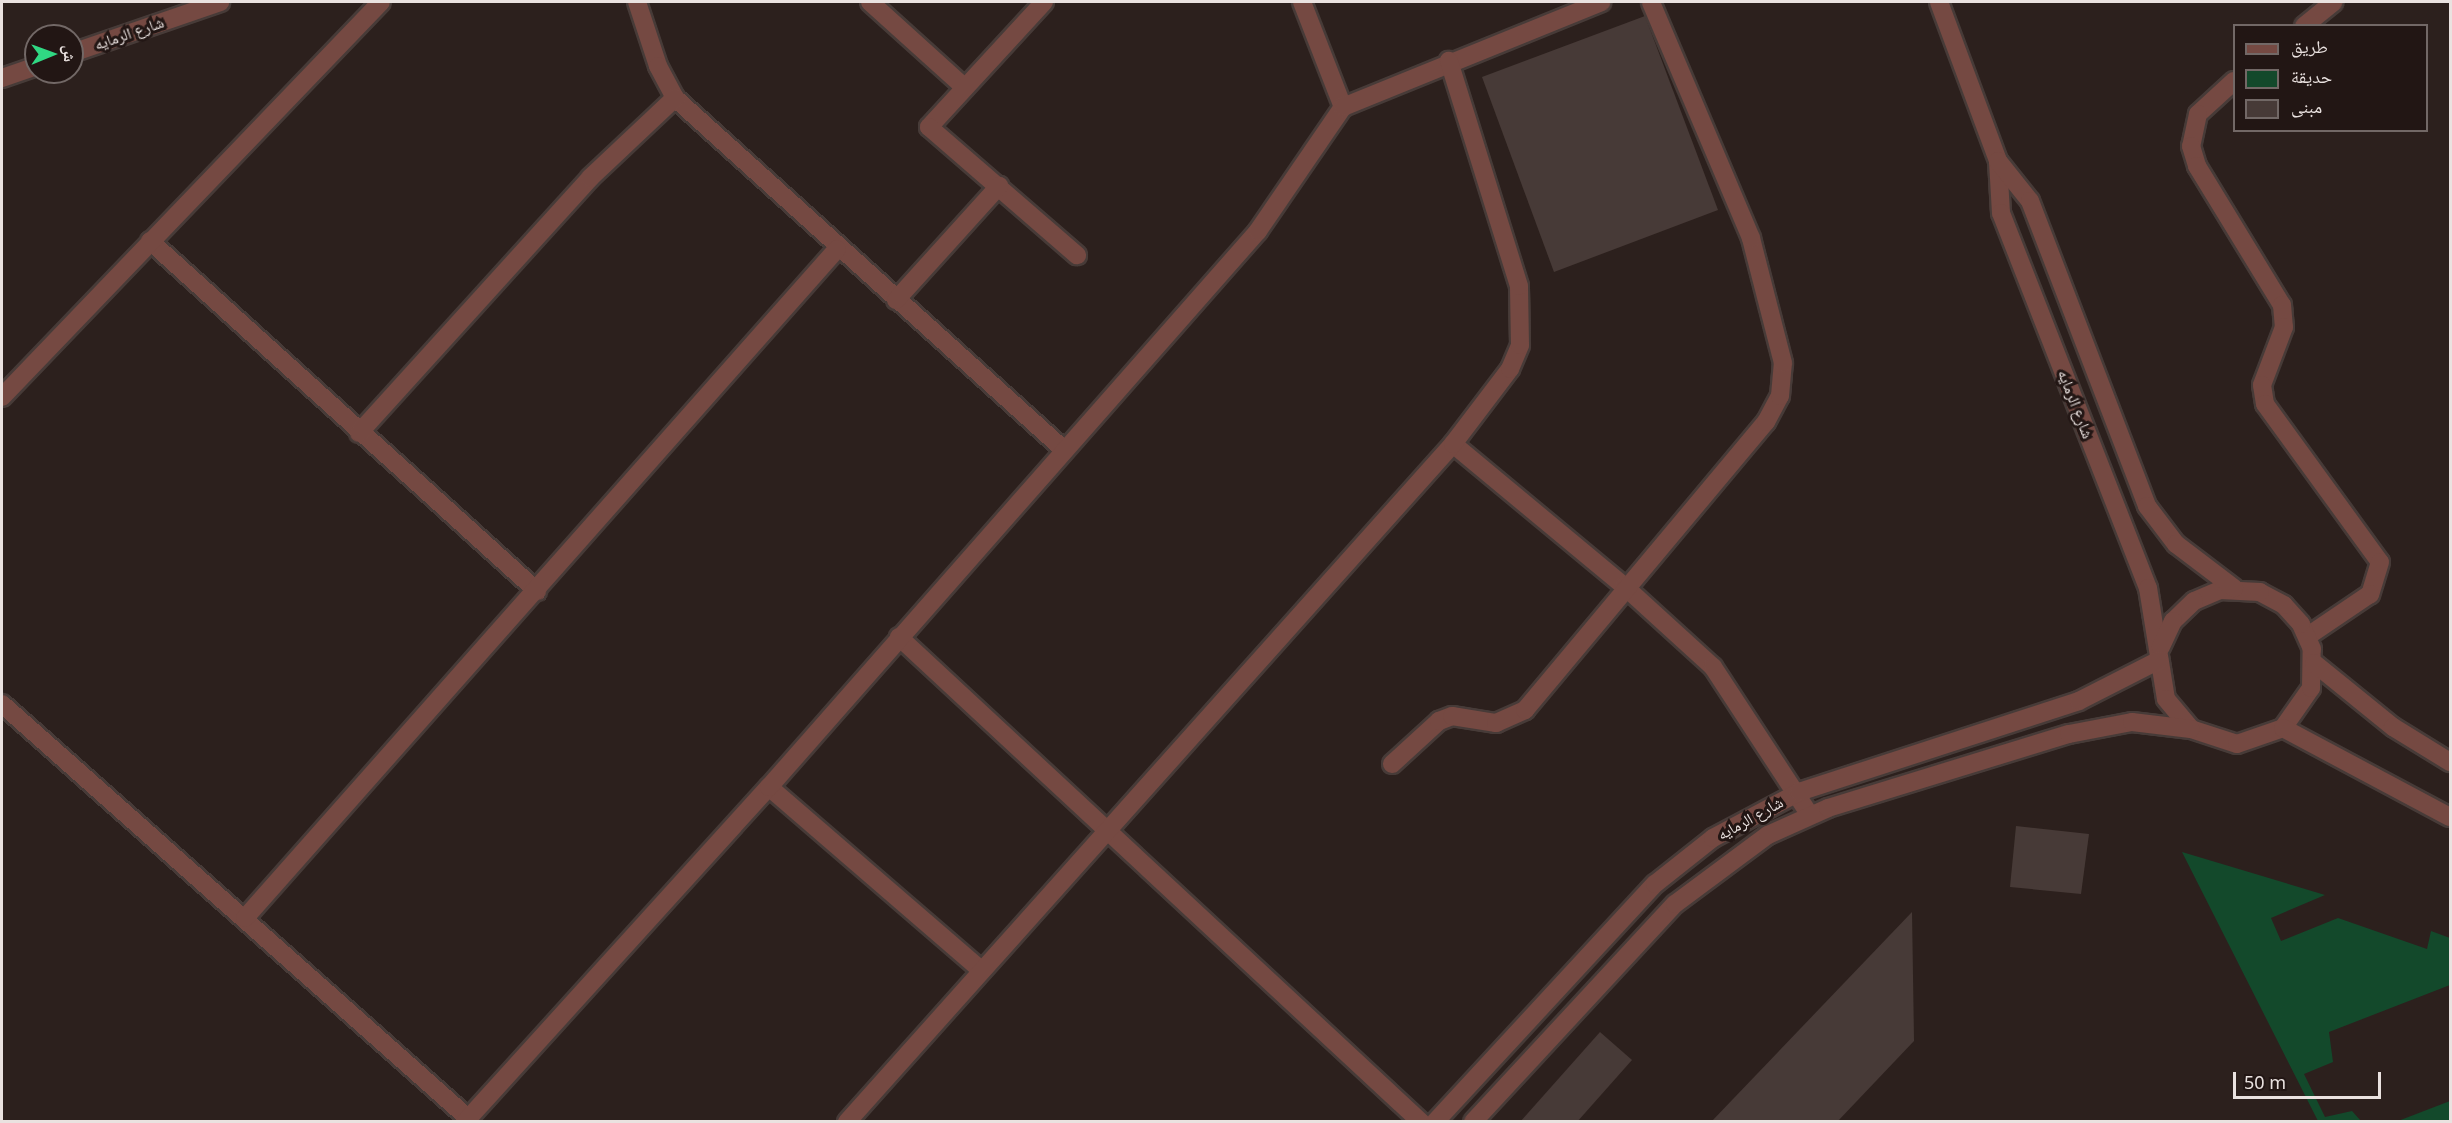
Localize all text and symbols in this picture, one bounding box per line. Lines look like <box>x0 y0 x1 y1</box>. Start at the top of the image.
street label: شارع الرمايه <box>92 12 166 54</box>
north arrow <box>24 24 84 84</box>
legend <box>2233 24 2428 132</box>
text: طريق <box>2291 34 2328 58</box>
text: ش <box>59 45 81 62</box>
text: حديقة <box>2291 64 2332 88</box>
text: مبنى <box>2291 94 2322 118</box>
street label: شارع الرمايه <box>2054 367 2098 441</box>
street label: شارع الرمايه <box>1714 792 1786 844</box>
scale bar <box>2236 1060 2384 1098</box>
text: 50 m <box>2244 1070 2286 1094</box>

